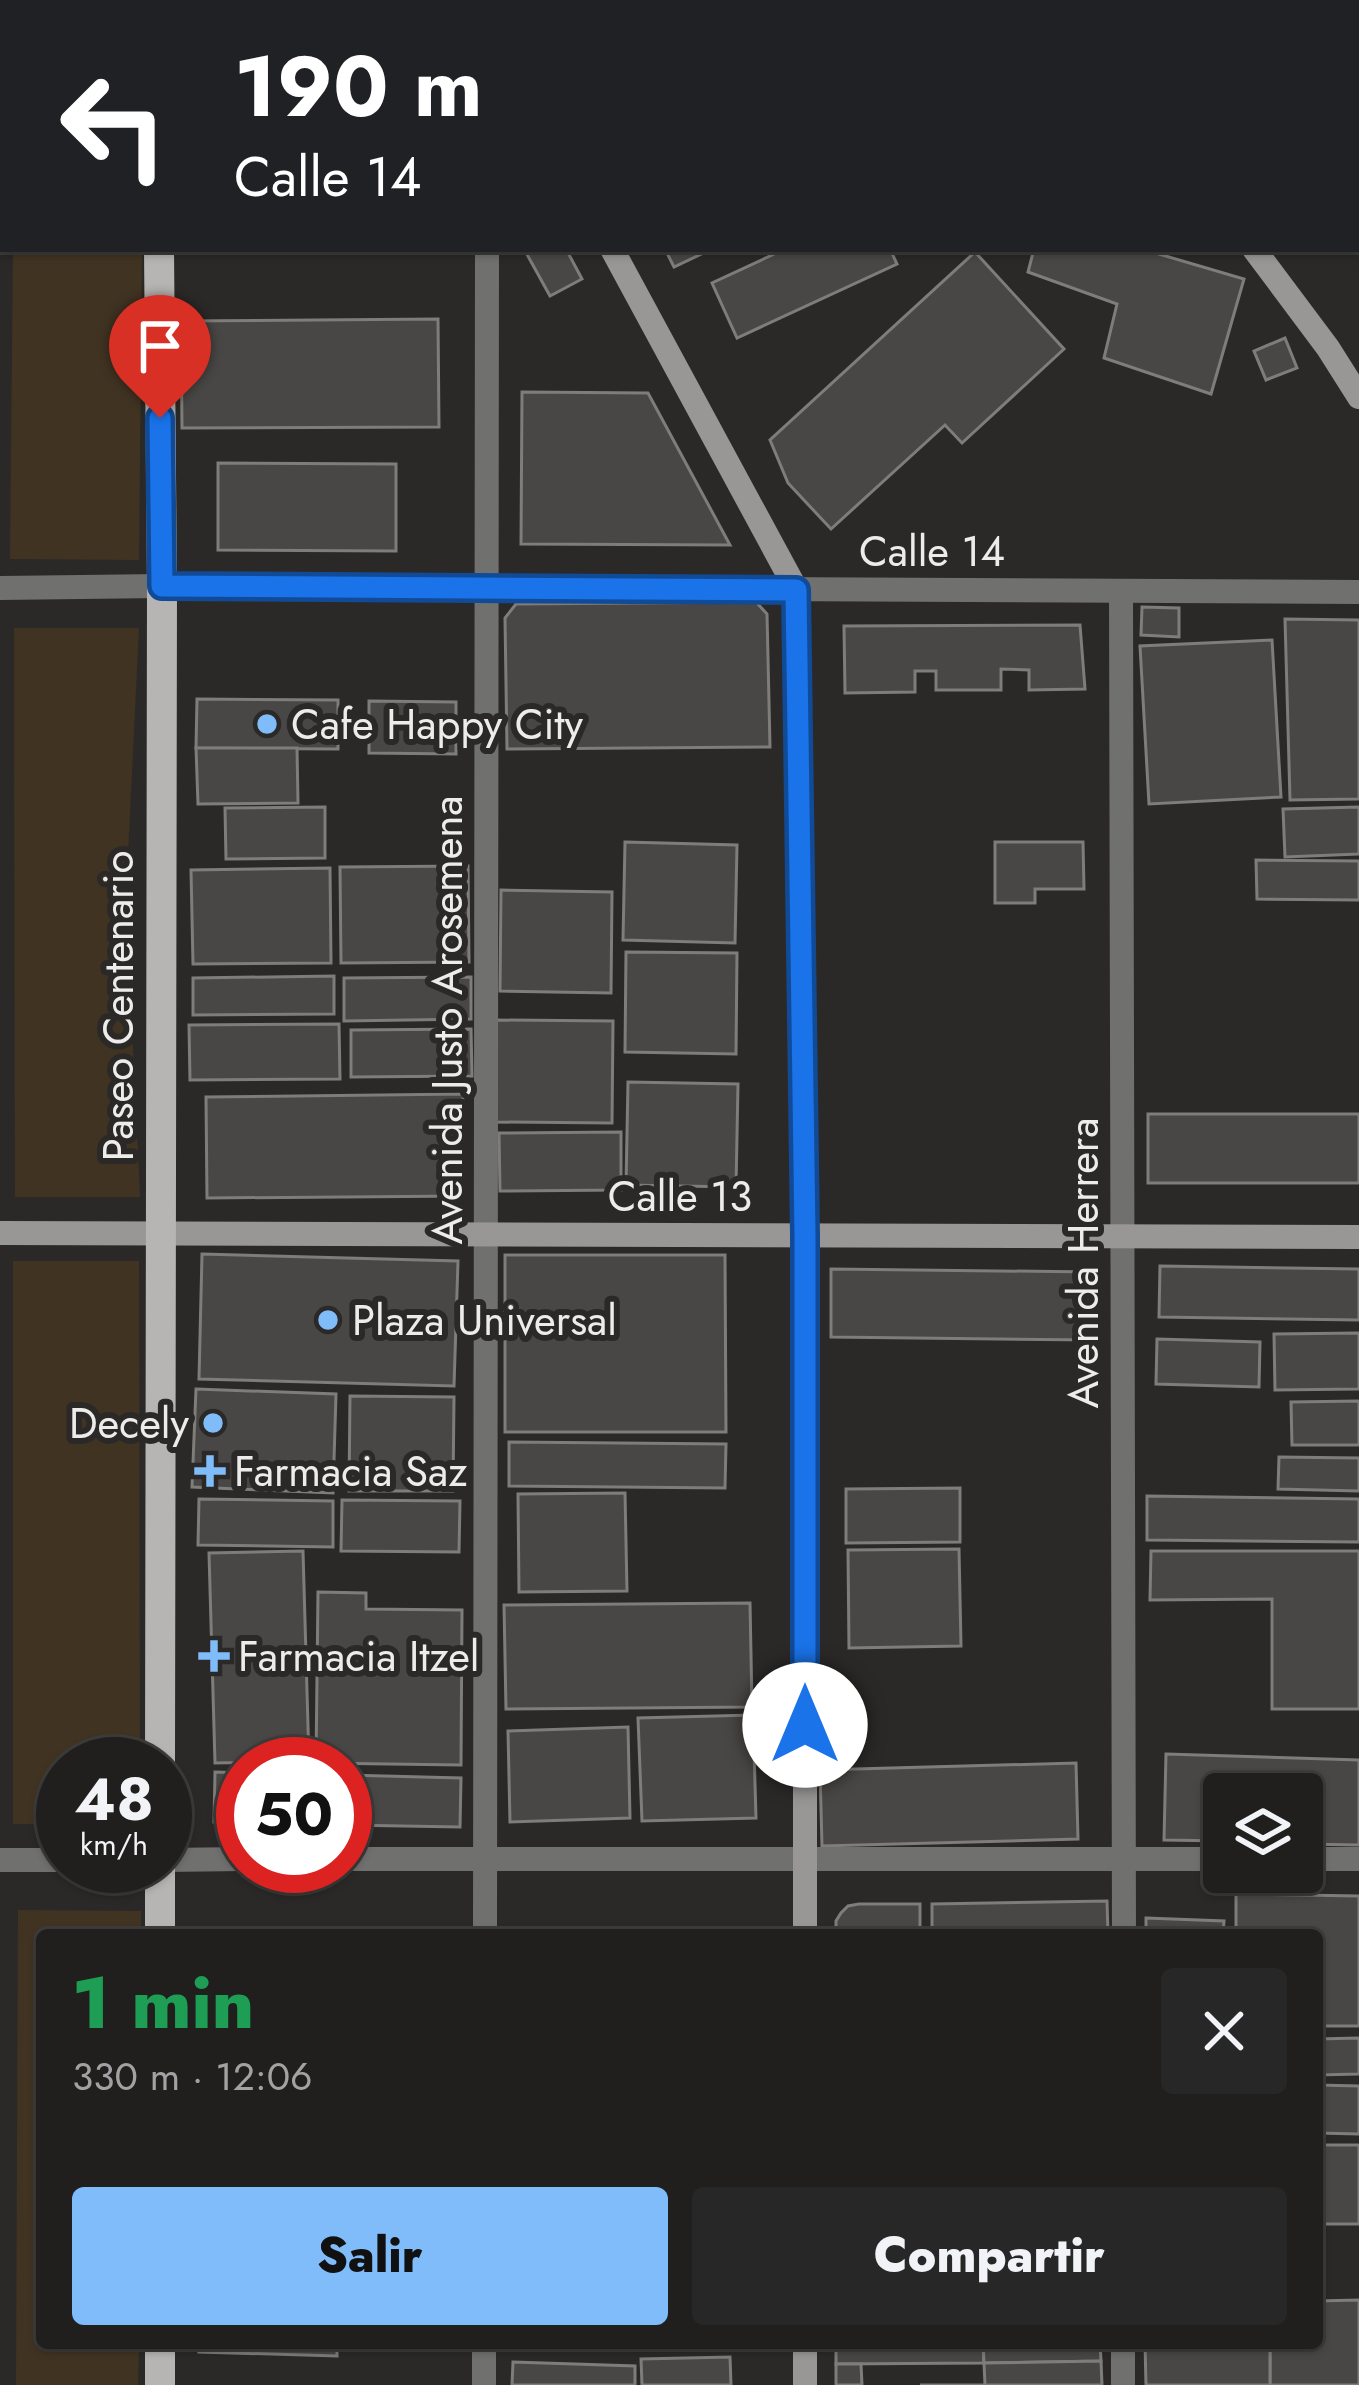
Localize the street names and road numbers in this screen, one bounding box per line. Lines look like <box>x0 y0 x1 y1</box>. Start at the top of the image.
street label: Calle 14 <box>859 521 1005 582</box>
street label: Avenida Justo Arosemena <box>417 795 478 1245</box>
street label: Paseo Centenario <box>88 851 149 1161</box>
street label: Avenida Herrera <box>1053 1118 1114 1408</box>
street label: Calle 13 <box>608 1166 752 1227</box>

